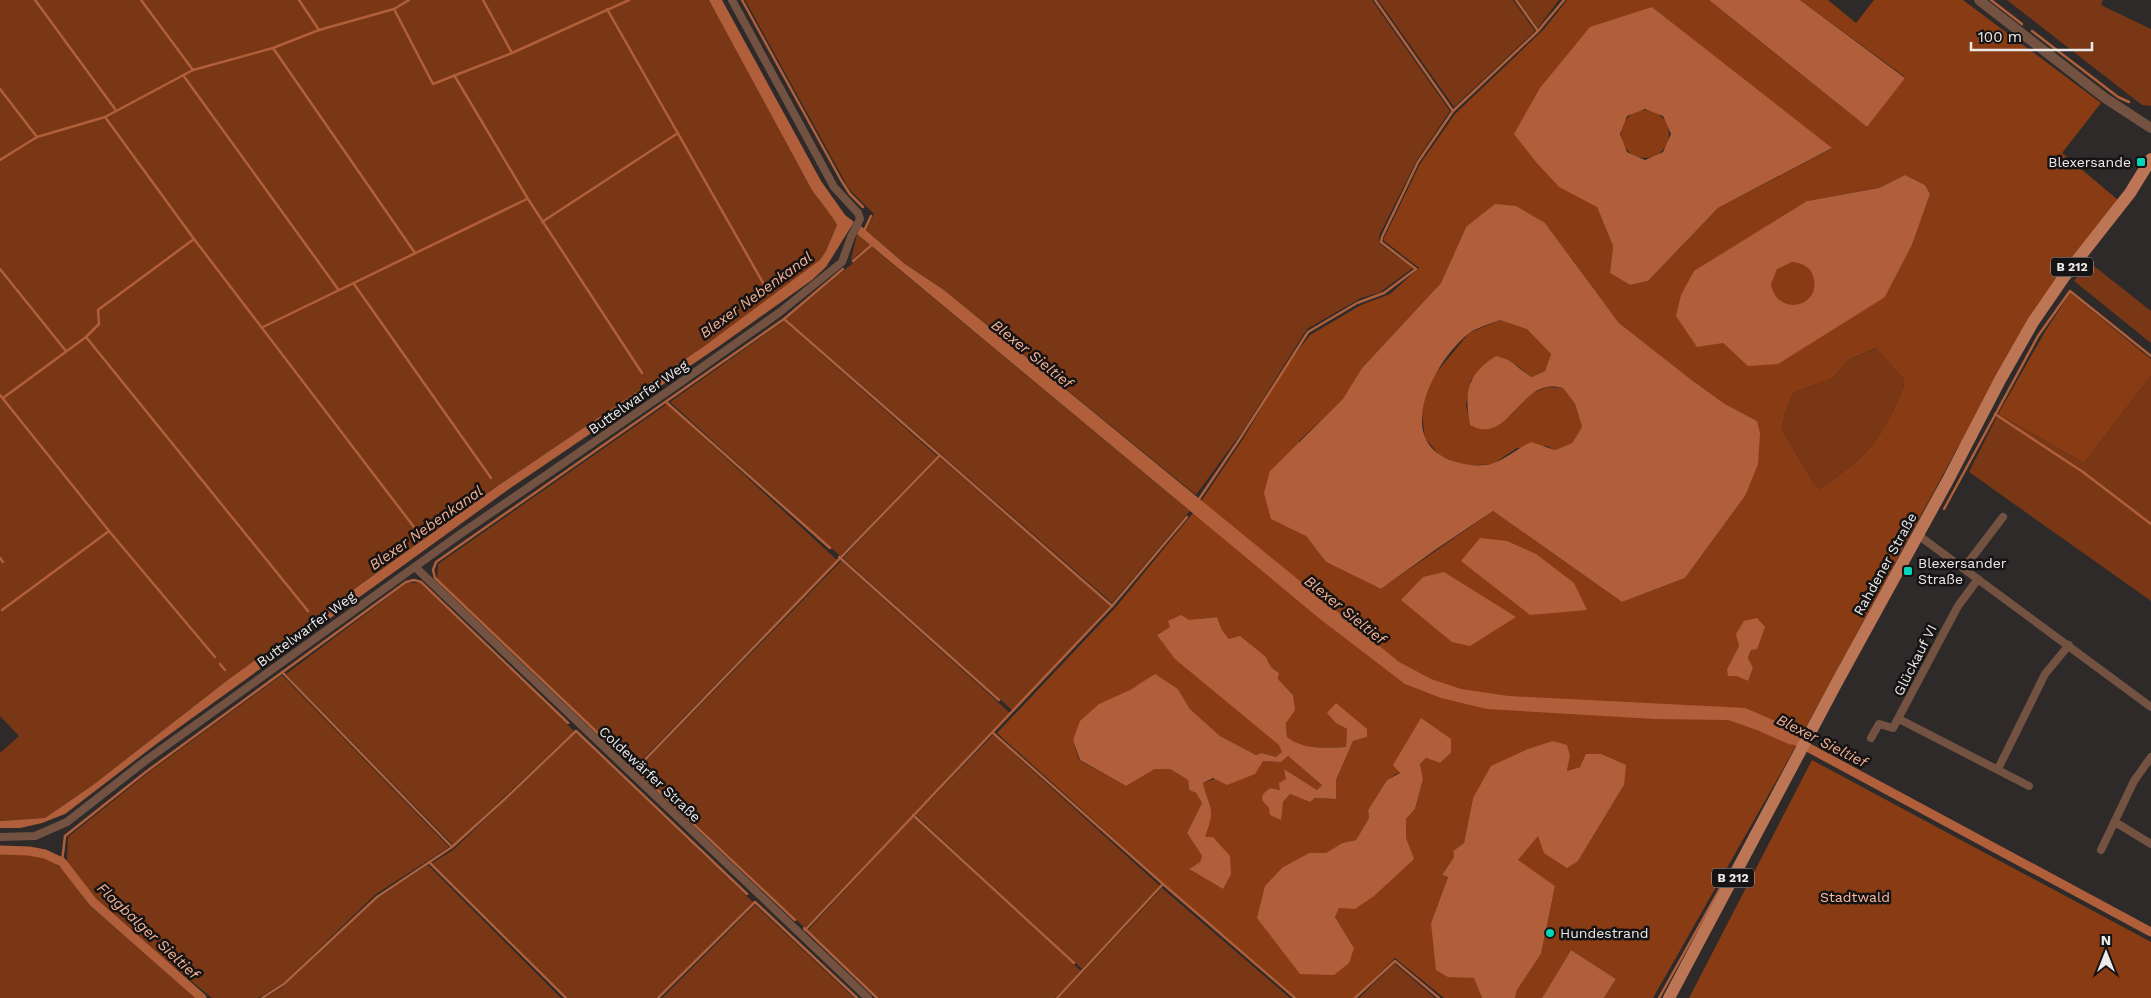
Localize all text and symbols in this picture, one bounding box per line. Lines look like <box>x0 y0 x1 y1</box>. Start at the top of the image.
scale bar <box>1971 20 2092 52</box>
text: 100 m <box>1978 28 2022 46</box>
place label: Blexersande <box>2048 154 2131 170</box>
marker: Blexersande <box>2135 156 2147 168</box>
water label: Blexer Nebenkanal <box>696 248 816 342</box>
road number: B 212 <box>2051 258 2093 276</box>
water label: Blexer Sieltief <box>988 316 1078 394</box>
street label: Buttelwarfer Weg <box>585 356 691 437</box>
water label: Blexer Nebenkanal <box>366 482 487 574</box>
street label: Rahdener Straße <box>1850 510 1920 618</box>
place label: Blexersander Straße <box>1918 555 2007 587</box>
marker: Blexersander Straße <box>1902 565 1914 577</box>
water label: Blexer Sieltief <box>1301 572 1391 650</box>
street label: Buttelwarfer Weg <box>254 588 359 670</box>
street label: Glückauf VI <box>1890 622 1940 698</box>
water label: Blexer Sieltief <box>1774 710 1872 773</box>
street label: Coldewärfer Straße <box>596 723 704 825</box>
road number: B 212 <box>1712 868 1754 888</box>
water label: Flagbalger Sieltief <box>93 879 204 985</box>
park label: Stadtwald <box>1820 889 1890 905</box>
place label: Hundestrand <box>1560 925 1648 941</box>
marker: Hundestrand <box>1544 927 1556 939</box>
north arrow <box>2081 928 2131 978</box>
text: N <box>2101 932 2111 948</box>

